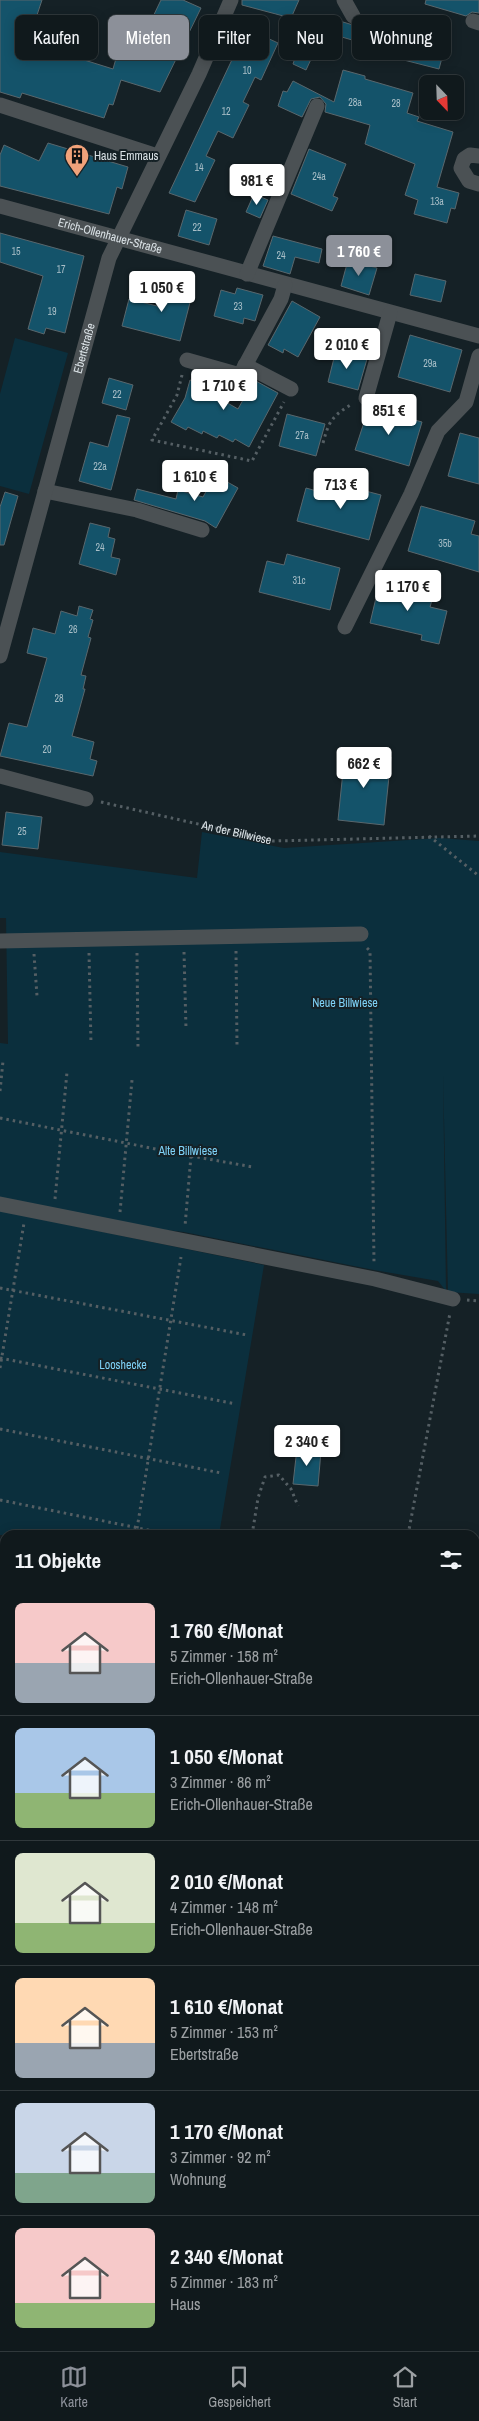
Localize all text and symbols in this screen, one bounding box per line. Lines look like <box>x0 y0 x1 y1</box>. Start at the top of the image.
chip: Kaufen <box>15 15 98 60</box>
chip: Mieten <box>108 15 189 60</box>
chip: Filter <box>199 15 269 60</box>
chip: Neu <box>279 15 342 60</box>
chip: Wohnung <box>352 15 451 60</box>
house number: 10 <box>242 64 252 77</box>
north arrow <box>419 75 464 120</box>
map controls <box>419 75 464 120</box>
house number: 28a <box>348 96 362 109</box>
house number: 28 <box>391 97 401 110</box>
house number: 12 <box>221 105 231 118</box>
building icon: Haus Emmaus <box>64 143 90 177</box>
place label: Haus Emmaus <box>94 148 159 164</box>
house number: 14 <box>194 161 204 174</box>
pin: 981 € <box>222 164 292 206</box>
text: 981 € <box>241 169 273 191</box>
house number: 24a <box>312 170 326 183</box>
house number: 13a <box>430 195 444 208</box>
street label: Erich-Ollenhauer-Straße <box>56 214 164 258</box>
house number: 22 <box>192 221 202 234</box>
pin: 1 760 € <box>313 234 405 277</box>
text: 1 760 € <box>337 240 381 262</box>
house number: 15 <box>11 245 21 258</box>
house number: 24 <box>276 249 286 262</box>
house number: 17 <box>56 263 66 276</box>
pin: 1 050 € <box>116 270 208 313</box>
text: 1 050 € <box>140 276 184 298</box>
house number: 23 <box>233 300 243 313</box>
house number: 19 <box>47 305 57 318</box>
street label: Ebertstraße <box>70 321 99 375</box>
pin: 2 010 € <box>301 328 393 370</box>
text: 2 010 € <box>325 333 369 355</box>
house number: 29a <box>423 357 437 370</box>
pin: 1 710 € <box>178 368 270 411</box>
text: 1 710 € <box>202 374 246 396</box>
house number: 22 <box>112 388 122 401</box>
pin: 851 € <box>354 394 424 436</box>
text: 851 € <box>373 399 405 421</box>
house number: 27a <box>295 429 309 442</box>
house number: 22a <box>93 460 107 473</box>
pin: 1 610 € <box>149 460 241 502</box>
text: 1 610 € <box>173 465 217 487</box>
pin: 713 € <box>306 468 376 510</box>
text: 713 € <box>325 473 357 495</box>
house number: 35b <box>438 537 452 550</box>
house number: 24 <box>95 541 105 554</box>
pin: 1 170 € <box>362 570 454 612</box>
house number: 31c <box>292 574 306 587</box>
text: 1 170 € <box>386 575 430 597</box>
house number: 26 <box>68 623 78 636</box>
house number: 28 <box>54 692 64 705</box>
house number: 20 <box>42 743 52 756</box>
pin: 662 € <box>329 746 399 789</box>
text: 662 € <box>348 752 380 774</box>
street label: An der Billwiese <box>199 817 273 848</box>
house number: 25 <box>17 825 27 838</box>
park label: Neue Billwiese <box>312 995 378 1011</box>
park label: Alte Billwiese <box>157 1143 218 1159</box>
park label: Looshecke <box>99 1357 147 1373</box>
pin: 2 340 € <box>261 1424 353 1467</box>
text: 2 340 € <box>285 1430 329 1452</box>
text: 11 Objekte <box>15 1546 101 1575</box>
icon: filters <box>437 1546 465 1574</box>
text: 1 760 €/Monat <box>170 1616 283 1645</box>
icon: home <box>55 1623 115 1683</box>
text: 5 Zimmer · 158 m² <box>170 1645 278 1667</box>
text: Erich-Ollenhauer-Straße <box>170 1667 313 1689</box>
text: 1 050 €/Monat <box>170 1742 283 1771</box>
icon: home <box>55 1748 115 1808</box>
text: 3 Zimmer · 86 m² <box>170 1771 271 1793</box>
text: Erich-Ollenhauer-Straße <box>170 1793 313 1815</box>
text: 2 010 €/Monat <box>170 1867 283 1896</box>
icon: home <box>55 1873 115 1933</box>
text: 4 Zimmer · 148 m² <box>170 1896 278 1918</box>
text: Erich-Ollenhauer-Straße <box>170 1918 313 1940</box>
text: 1 610 €/Monat <box>170 1992 283 2021</box>
icon: home <box>55 1998 115 2058</box>
text: 5 Zimmer · 153 m² <box>170 2021 278 2043</box>
text: Ebertstraße <box>170 2043 239 2065</box>
text: 1 170 €/Monat <box>170 2117 283 2146</box>
icon: home <box>55 2123 115 2183</box>
text: 3 Zimmer · 92 m² <box>170 2146 271 2168</box>
text: Wohnung <box>170 2168 226 2190</box>
text: 2 340 €/Monat <box>170 2242 283 2271</box>
icon: home <box>55 2248 115 2308</box>
text: 5 Zimmer · 183 m² <box>170 2271 278 2293</box>
text: Haus <box>170 2293 201 2315</box>
tab: Karte <box>60 2363 88 2411</box>
tab: Gespeichert <box>208 2363 271 2411</box>
tab: Start <box>391 2363 419 2411</box>

